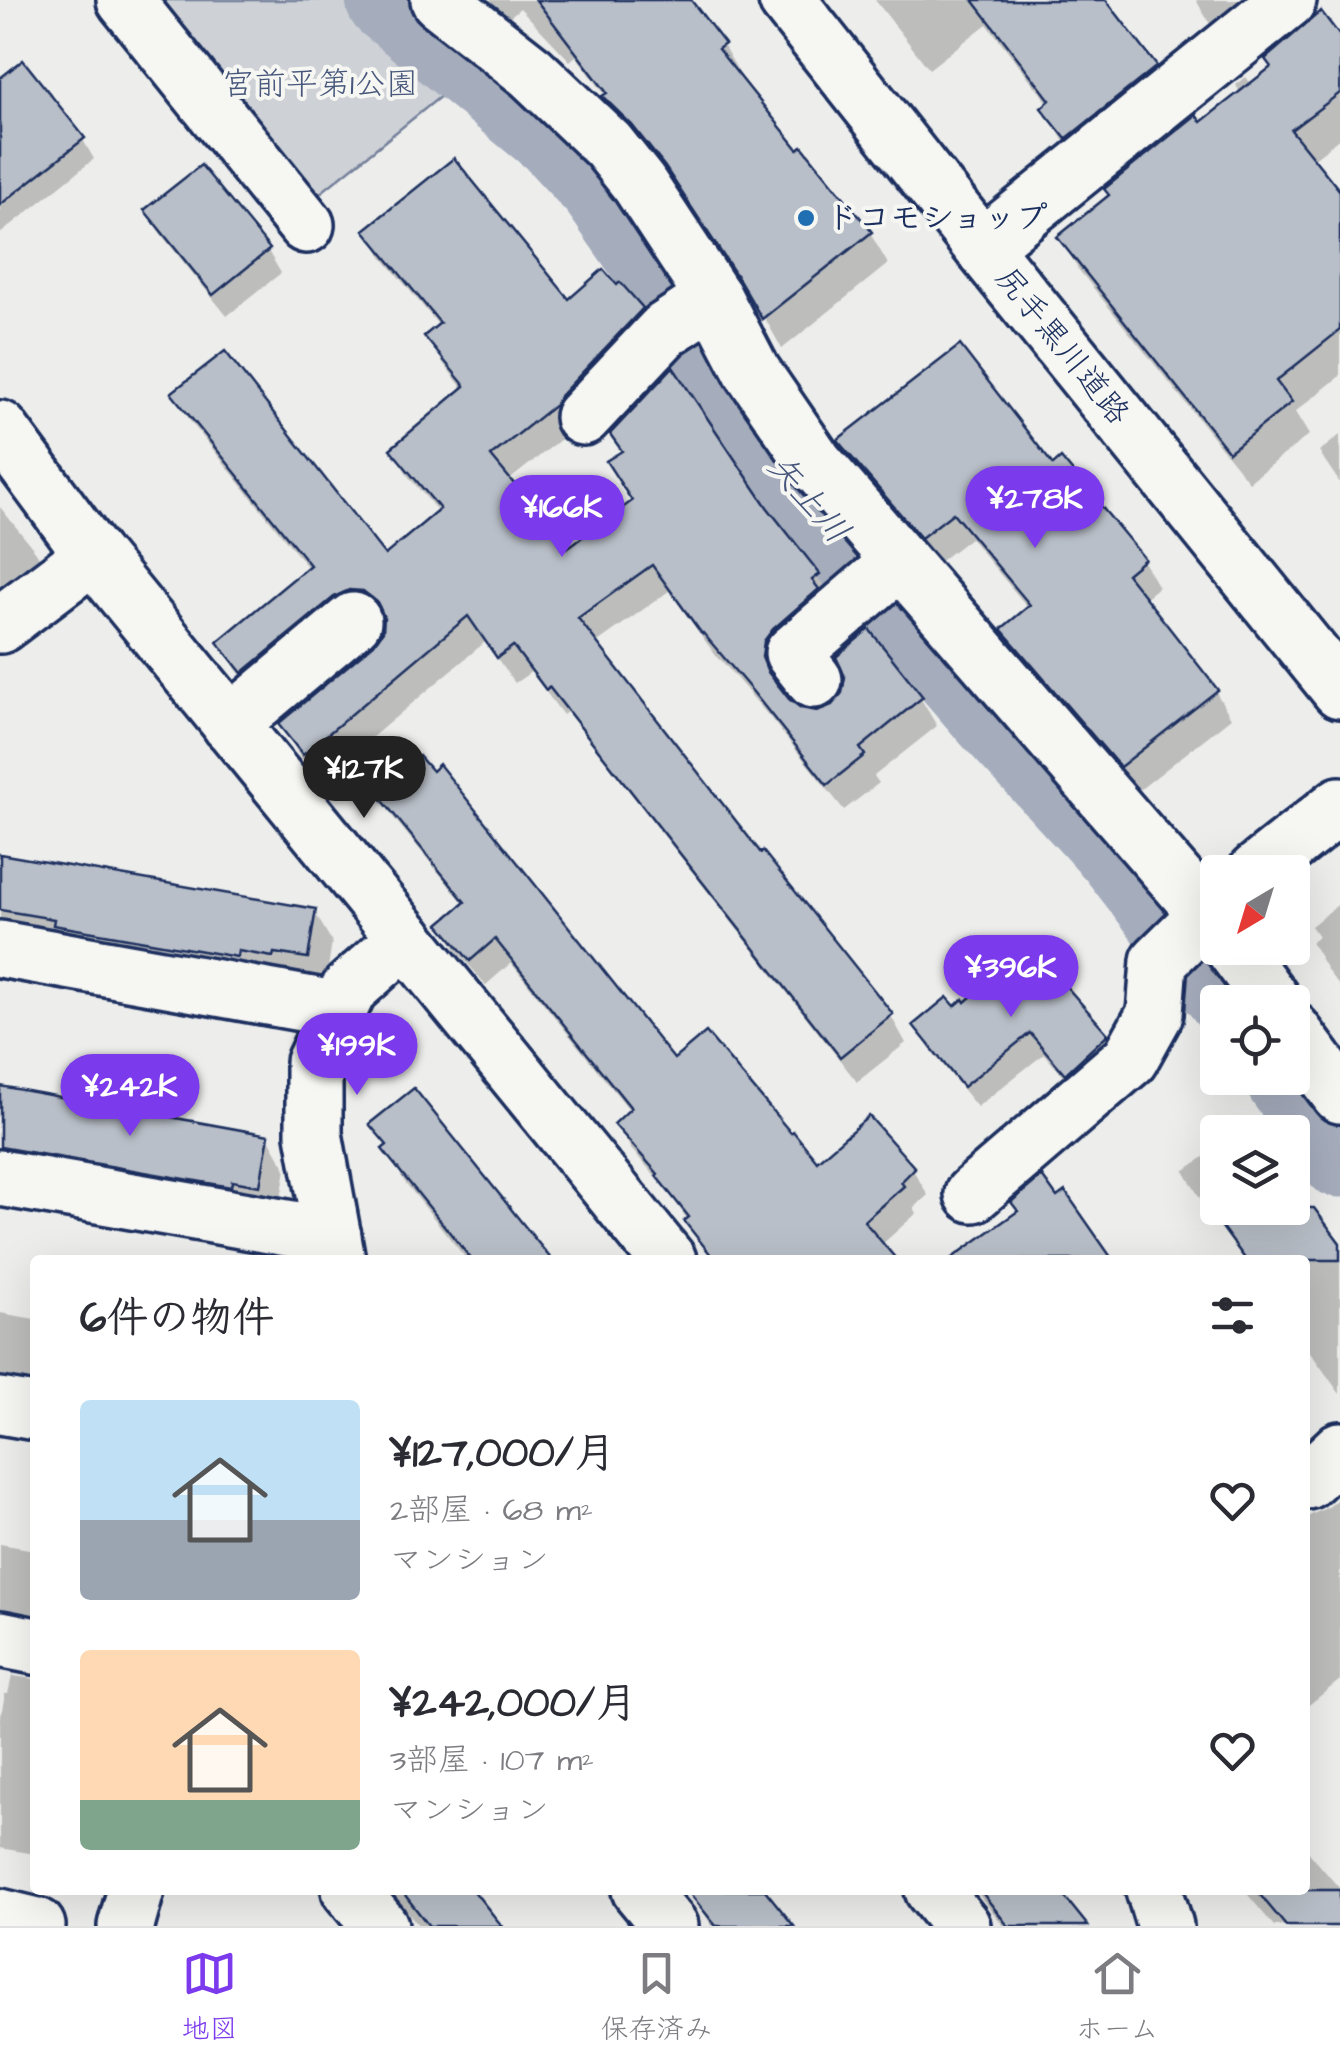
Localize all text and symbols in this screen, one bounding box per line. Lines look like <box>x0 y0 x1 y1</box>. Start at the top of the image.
park label: 宮前平第1公園 <box>222 62 418 107</box>
place label: ドコモショップ <box>826 196 1047 241</box>
marker: ドコモショップ <box>795 207 817 229</box>
street label: 尻手黒川道路 <box>984 257 1140 435</box>
water label: 矢上川 <box>755 443 861 555</box>
pin: ¥278K <box>965 466 1105 551</box>
pin: ¥166K <box>492 475 632 560</box>
text: ¥278K <box>987 476 1083 521</box>
text: ¥166K <box>522 485 602 530</box>
pin: ¥127K <box>294 736 434 821</box>
text: ¥127K <box>325 746 403 791</box>
north arrow <box>1200 855 1310 965</box>
map controls <box>1200 855 1310 1225</box>
pin: ¥396K <box>941 935 1081 1020</box>
text: ¥396K <box>965 945 1057 990</box>
button: locate <box>1200 985 1310 1095</box>
pin: ¥199K <box>287 1013 427 1098</box>
text: ¥199K <box>319 1023 396 1068</box>
pin: ¥242K <box>60 1054 200 1139</box>
text: ¥242K <box>83 1064 177 1109</box>
button: layers <box>1200 1115 1310 1225</box>
icon: filters <box>1205 1288 1260 1343</box>
text: 6件の物件 <box>80 1290 274 1348</box>
text: ¥127,000/月 <box>390 1425 616 1483</box>
icon: home <box>160 1440 280 1560</box>
icon: heart <box>1205 1473 1260 1528</box>
text: 2部屋 · 68 m² <box>390 1488 593 1533</box>
text: マンション <box>390 1538 549 1583</box>
text: ¥242,000/月 <box>390 1675 637 1733</box>
icon: home <box>160 1690 280 1810</box>
icon: heart <box>1205 1723 1260 1778</box>
text: 3部屋 · 107 m² <box>390 1738 594 1783</box>
text: マンション <box>390 1788 549 1833</box>
tab: 地図 <box>182 1946 238 2049</box>
tab: 保存済み <box>601 1946 713 2049</box>
tab: ホーム <box>1076 1946 1158 2049</box>

